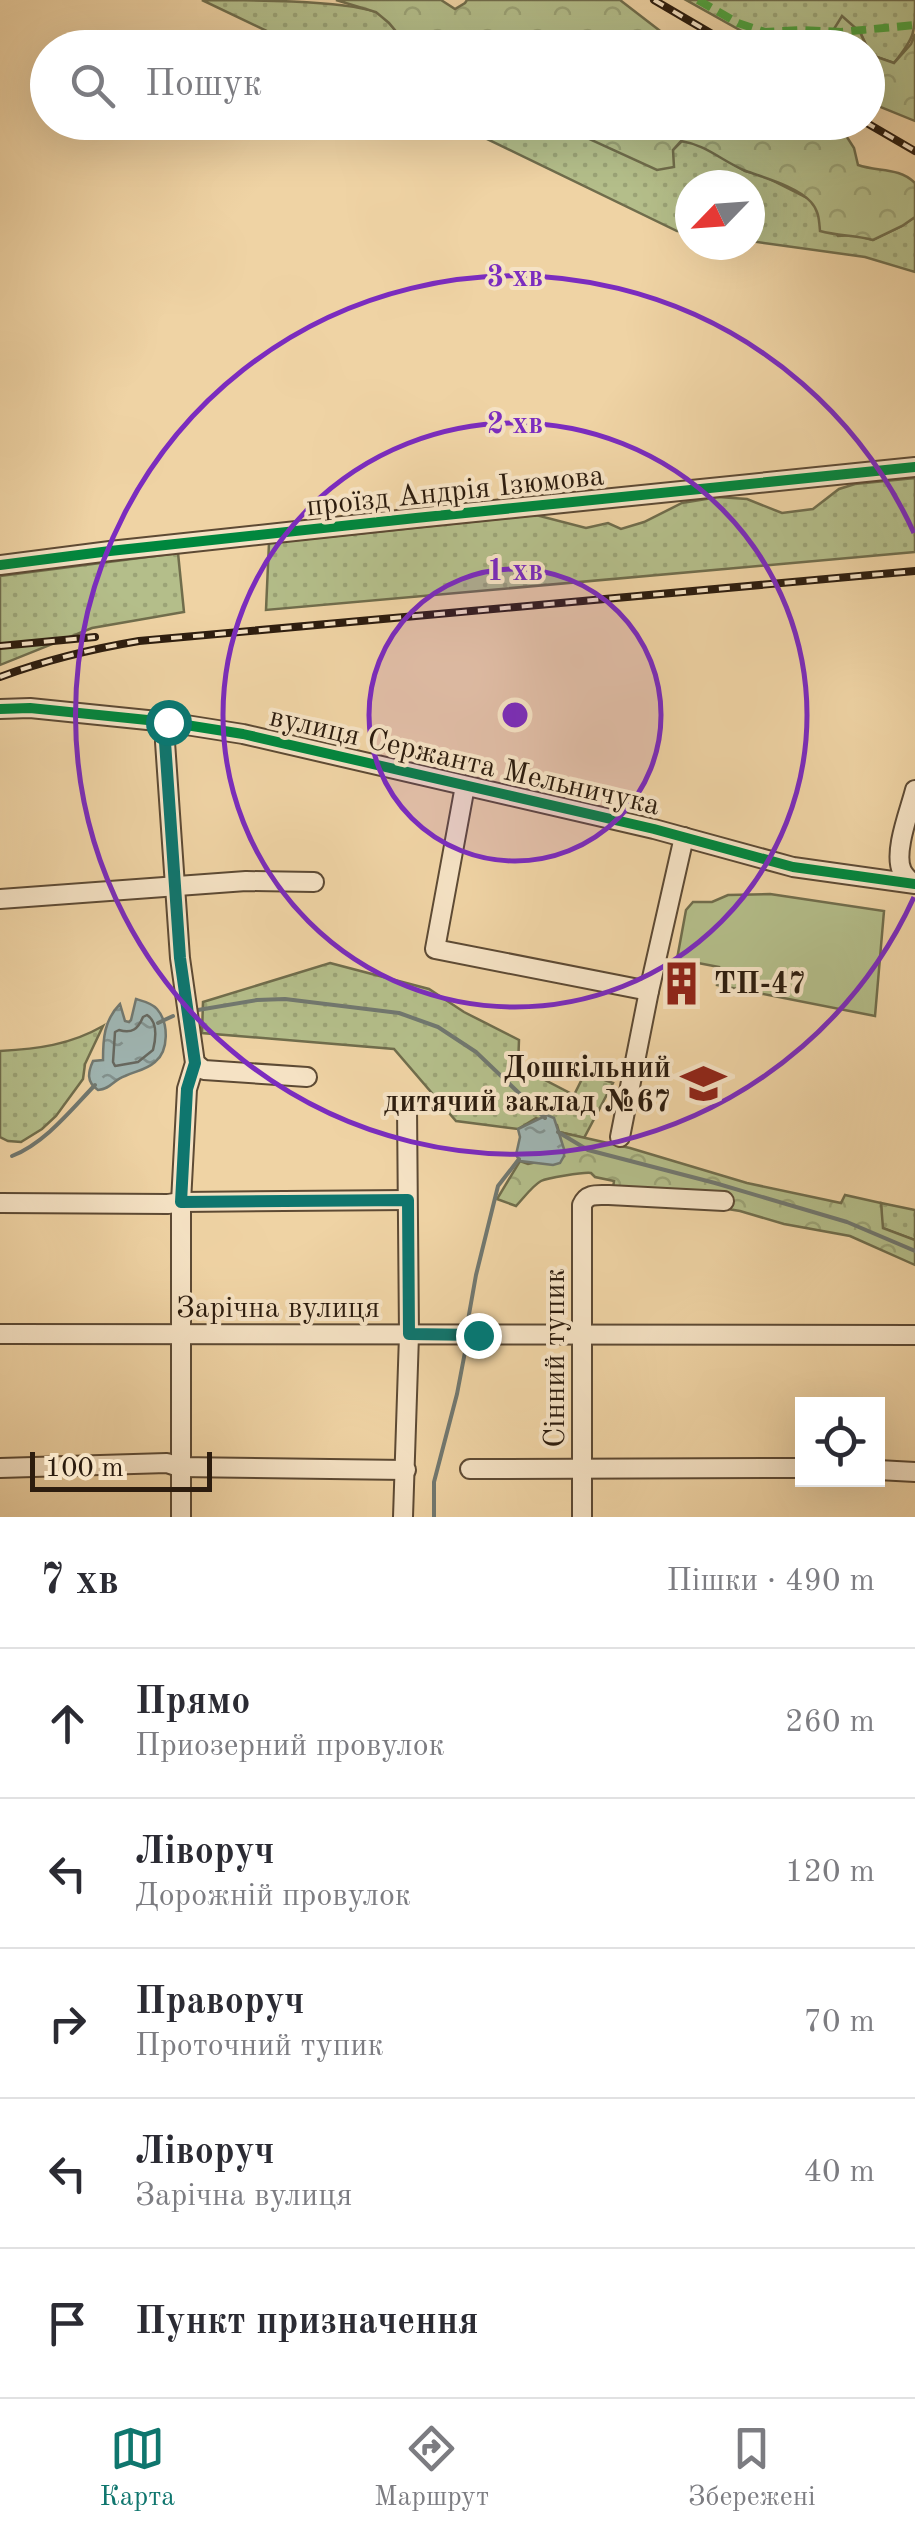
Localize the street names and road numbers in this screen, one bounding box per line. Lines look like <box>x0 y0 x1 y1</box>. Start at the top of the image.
street label: проїзд Андрія Ізюмова <box>305 461 606 523</box>
street label: вулиця Сержанта Мельничука <box>266 702 663 822</box>
street label: Сінний тупик <box>541 1268 571 1448</box>
street label: Зарічна вулиця <box>176 1294 380 1324</box>

